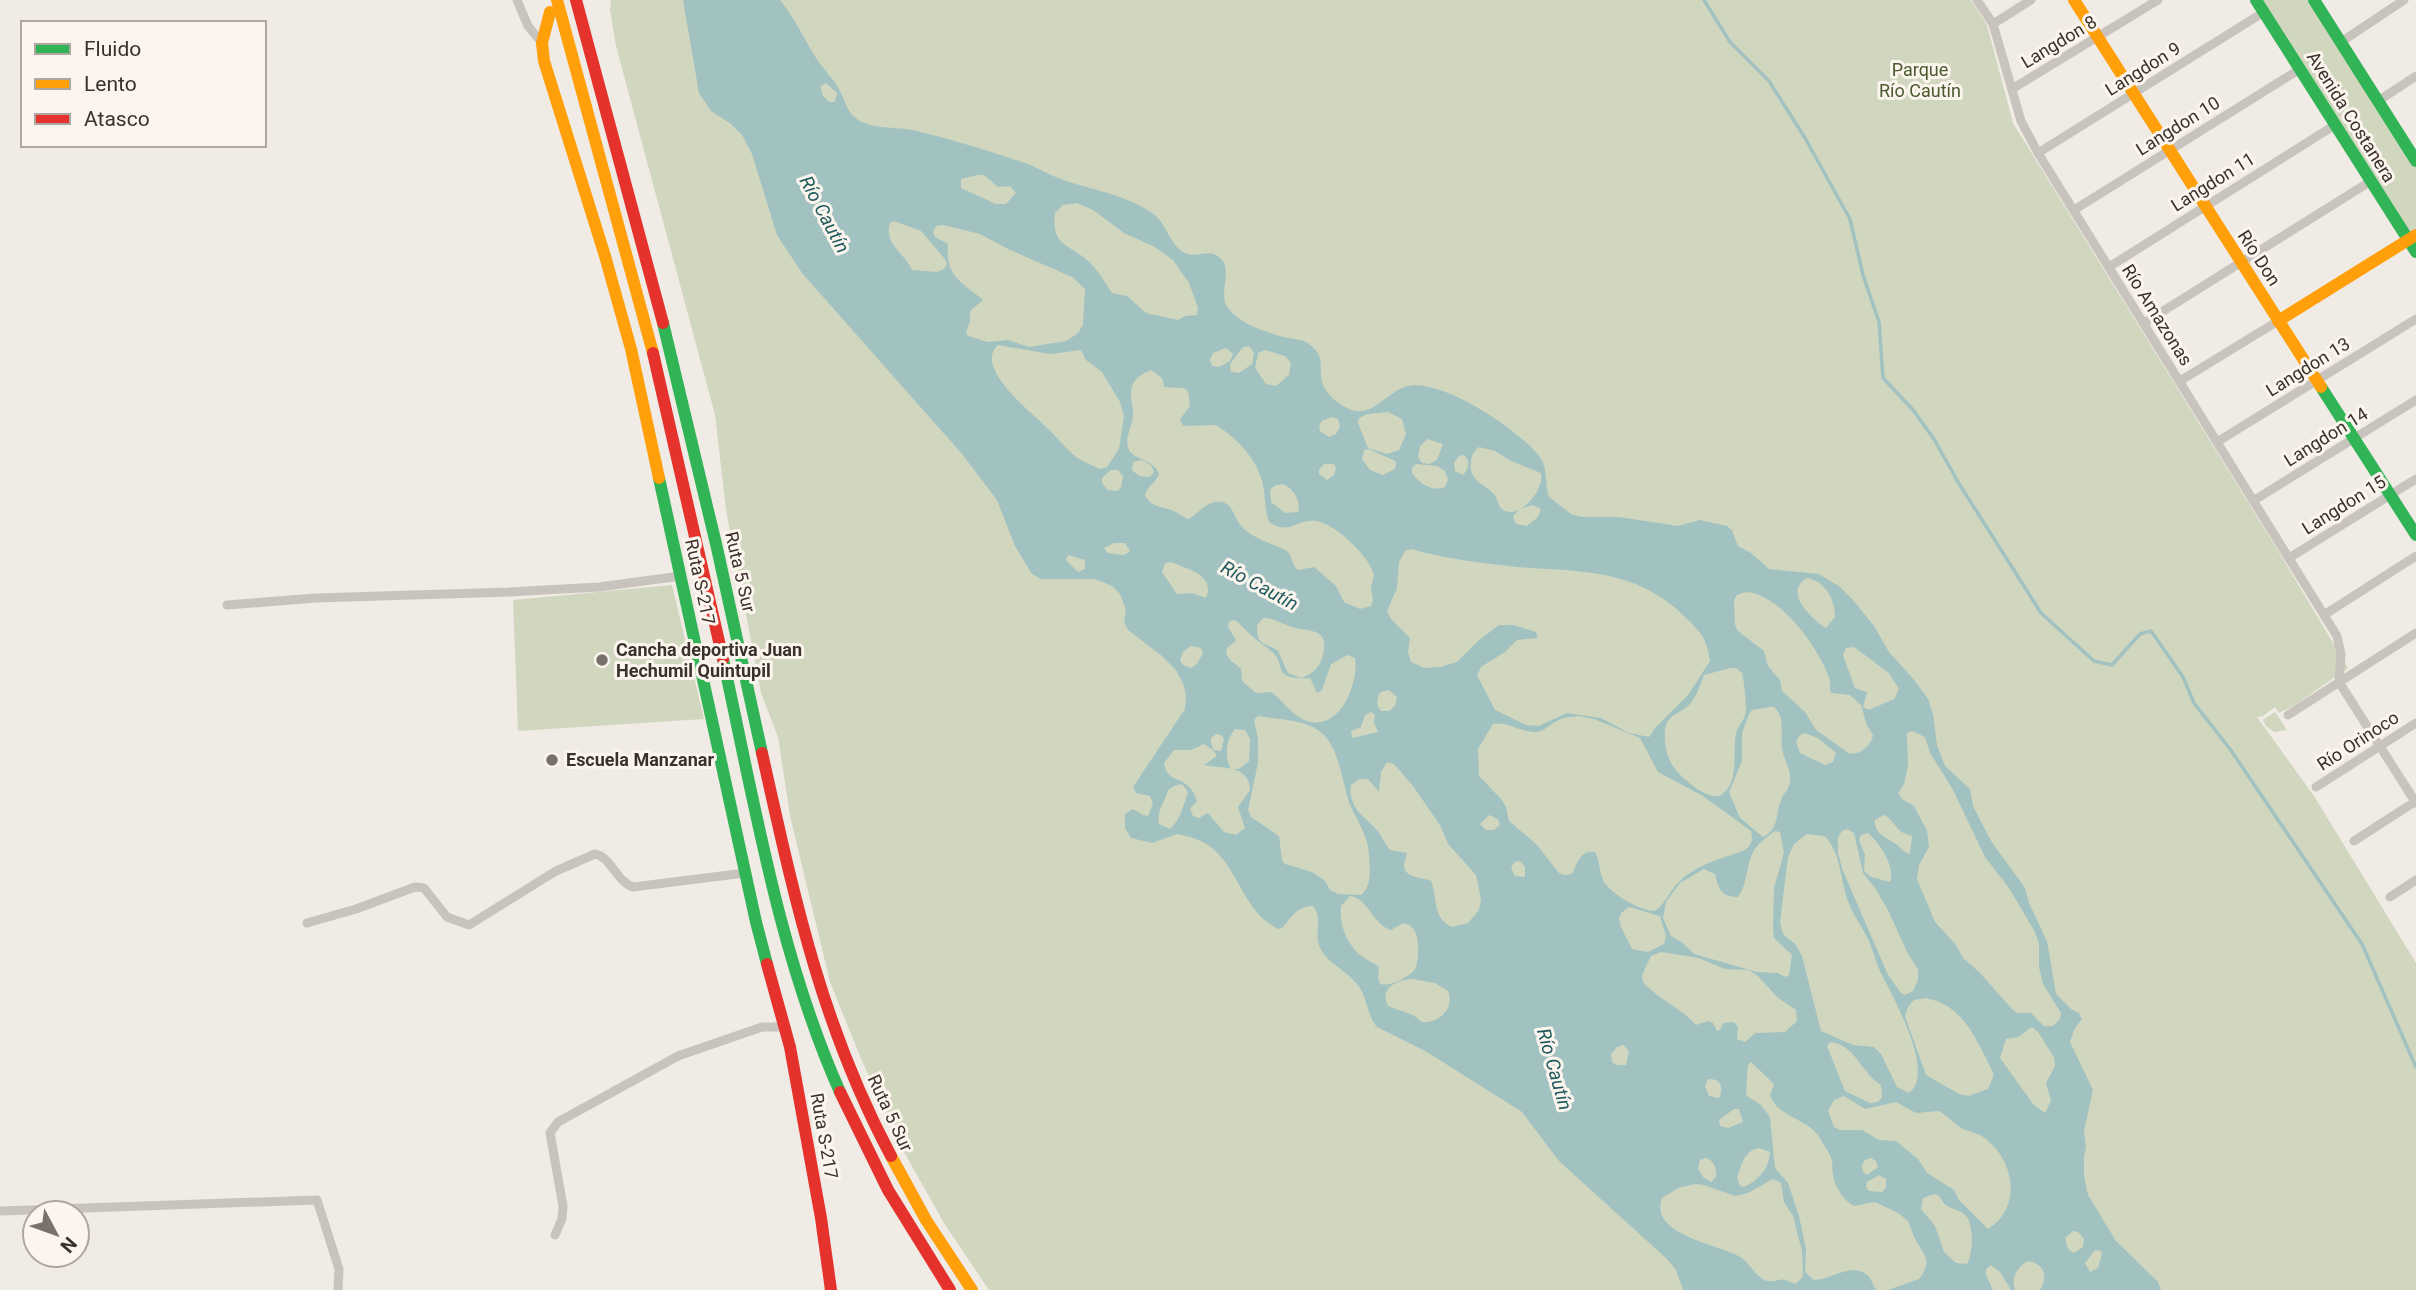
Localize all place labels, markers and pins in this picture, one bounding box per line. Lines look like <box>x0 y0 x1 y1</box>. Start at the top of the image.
place label: Cancha deportiva Juan Hechumil Quintupil <box>616 639 802 681</box>
marker: Cancha deportiva Juan Hechumil Quintupil <box>594 652 610 668</box>
place label: Escuela Manzanar <box>566 749 714 770</box>
marker: Escuela Manzanar <box>544 752 560 768</box>

